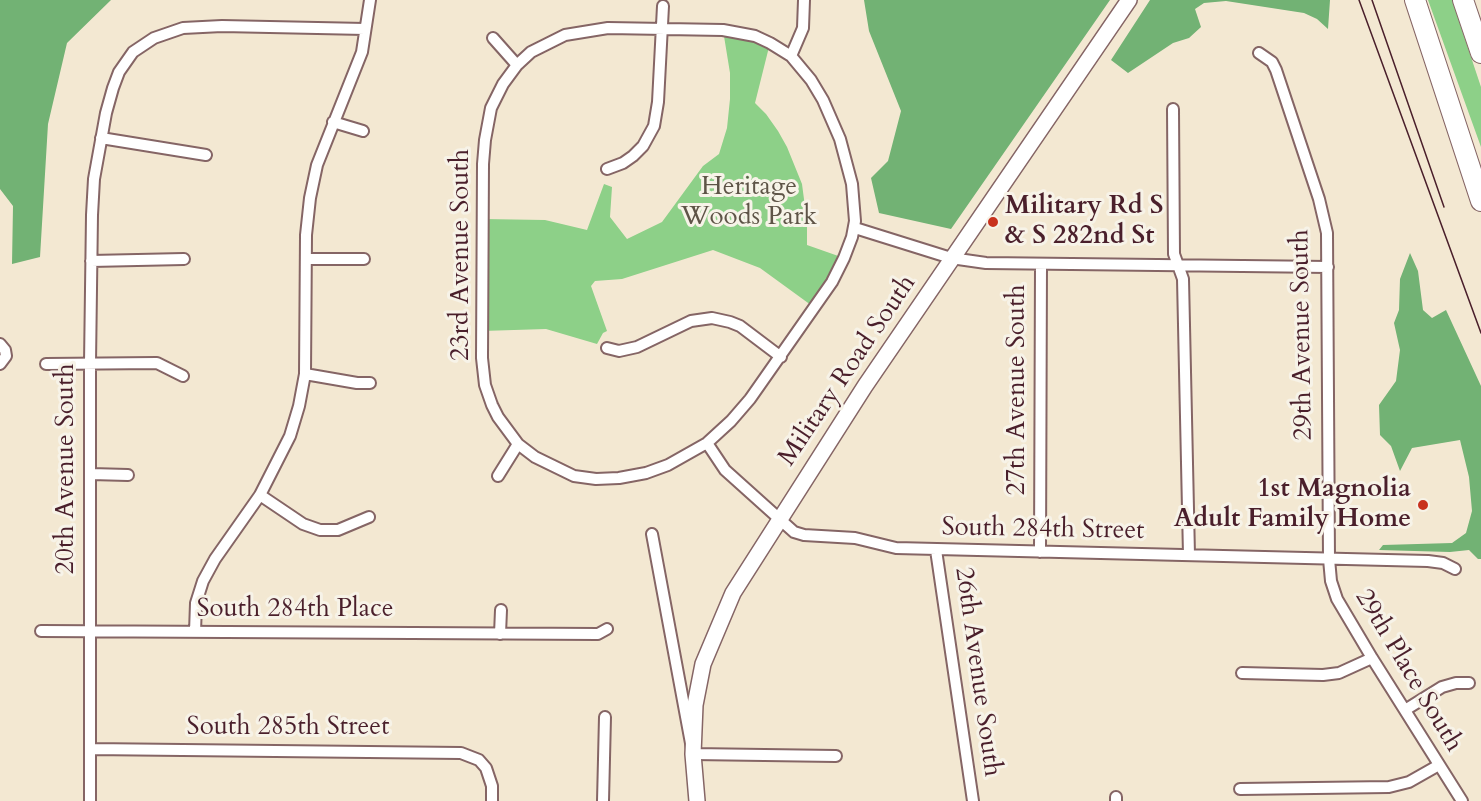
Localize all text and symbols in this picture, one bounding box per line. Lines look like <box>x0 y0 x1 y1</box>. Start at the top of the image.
street label: 23rd Avenue South <box>446 149 478 361</box>
park label: Heritage Woods Park <box>681 172 817 234</box>
place label: Military Rd S & S 282nd St <box>1005 191 1163 252</box>
marker: Military Rd S & S 282nd St <box>986 215 1000 229</box>
street label: 29th Avenue South <box>1286 229 1320 441</box>
street label: Military Road South <box>773 270 923 472</box>
street label: 27th Avenue South <box>1002 284 1034 496</box>
street label: 20th Avenue South <box>51 363 83 575</box>
place label: 1st Magnolia Adult Family Home <box>1174 474 1411 536</box>
marker: 1st Magnolia Adult Family Home <box>1416 498 1430 512</box>
street label: South 284th Street <box>941 513 1145 547</box>
street label: 26th Avenue South <box>947 565 1007 779</box>
street label: 29th Place South <box>1347 584 1469 758</box>
street label: South 284th Place <box>196 594 394 626</box>
street label: South 285th Street <box>187 712 389 744</box>

